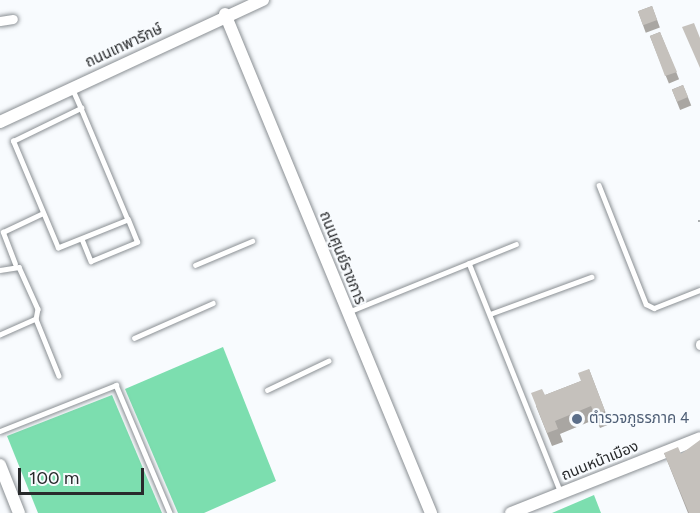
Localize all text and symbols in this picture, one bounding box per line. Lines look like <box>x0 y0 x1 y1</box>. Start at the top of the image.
street label: ถนนเทพารักษ์ <box>82 20 166 72</box>
street label: ถนนศูนย์ราชการ <box>315 209 369 307</box>
place label: ตำรวจภูธรภาค 4 <box>589 410 689 428</box>
marker: ตำรวจภูธรภาค 4 <box>570 412 584 426</box>
street label: ถนนหน้าเมือง <box>559 437 641 485</box>
scale bar <box>21 456 147 494</box>
text: 100 m <box>29 467 79 489</box>

